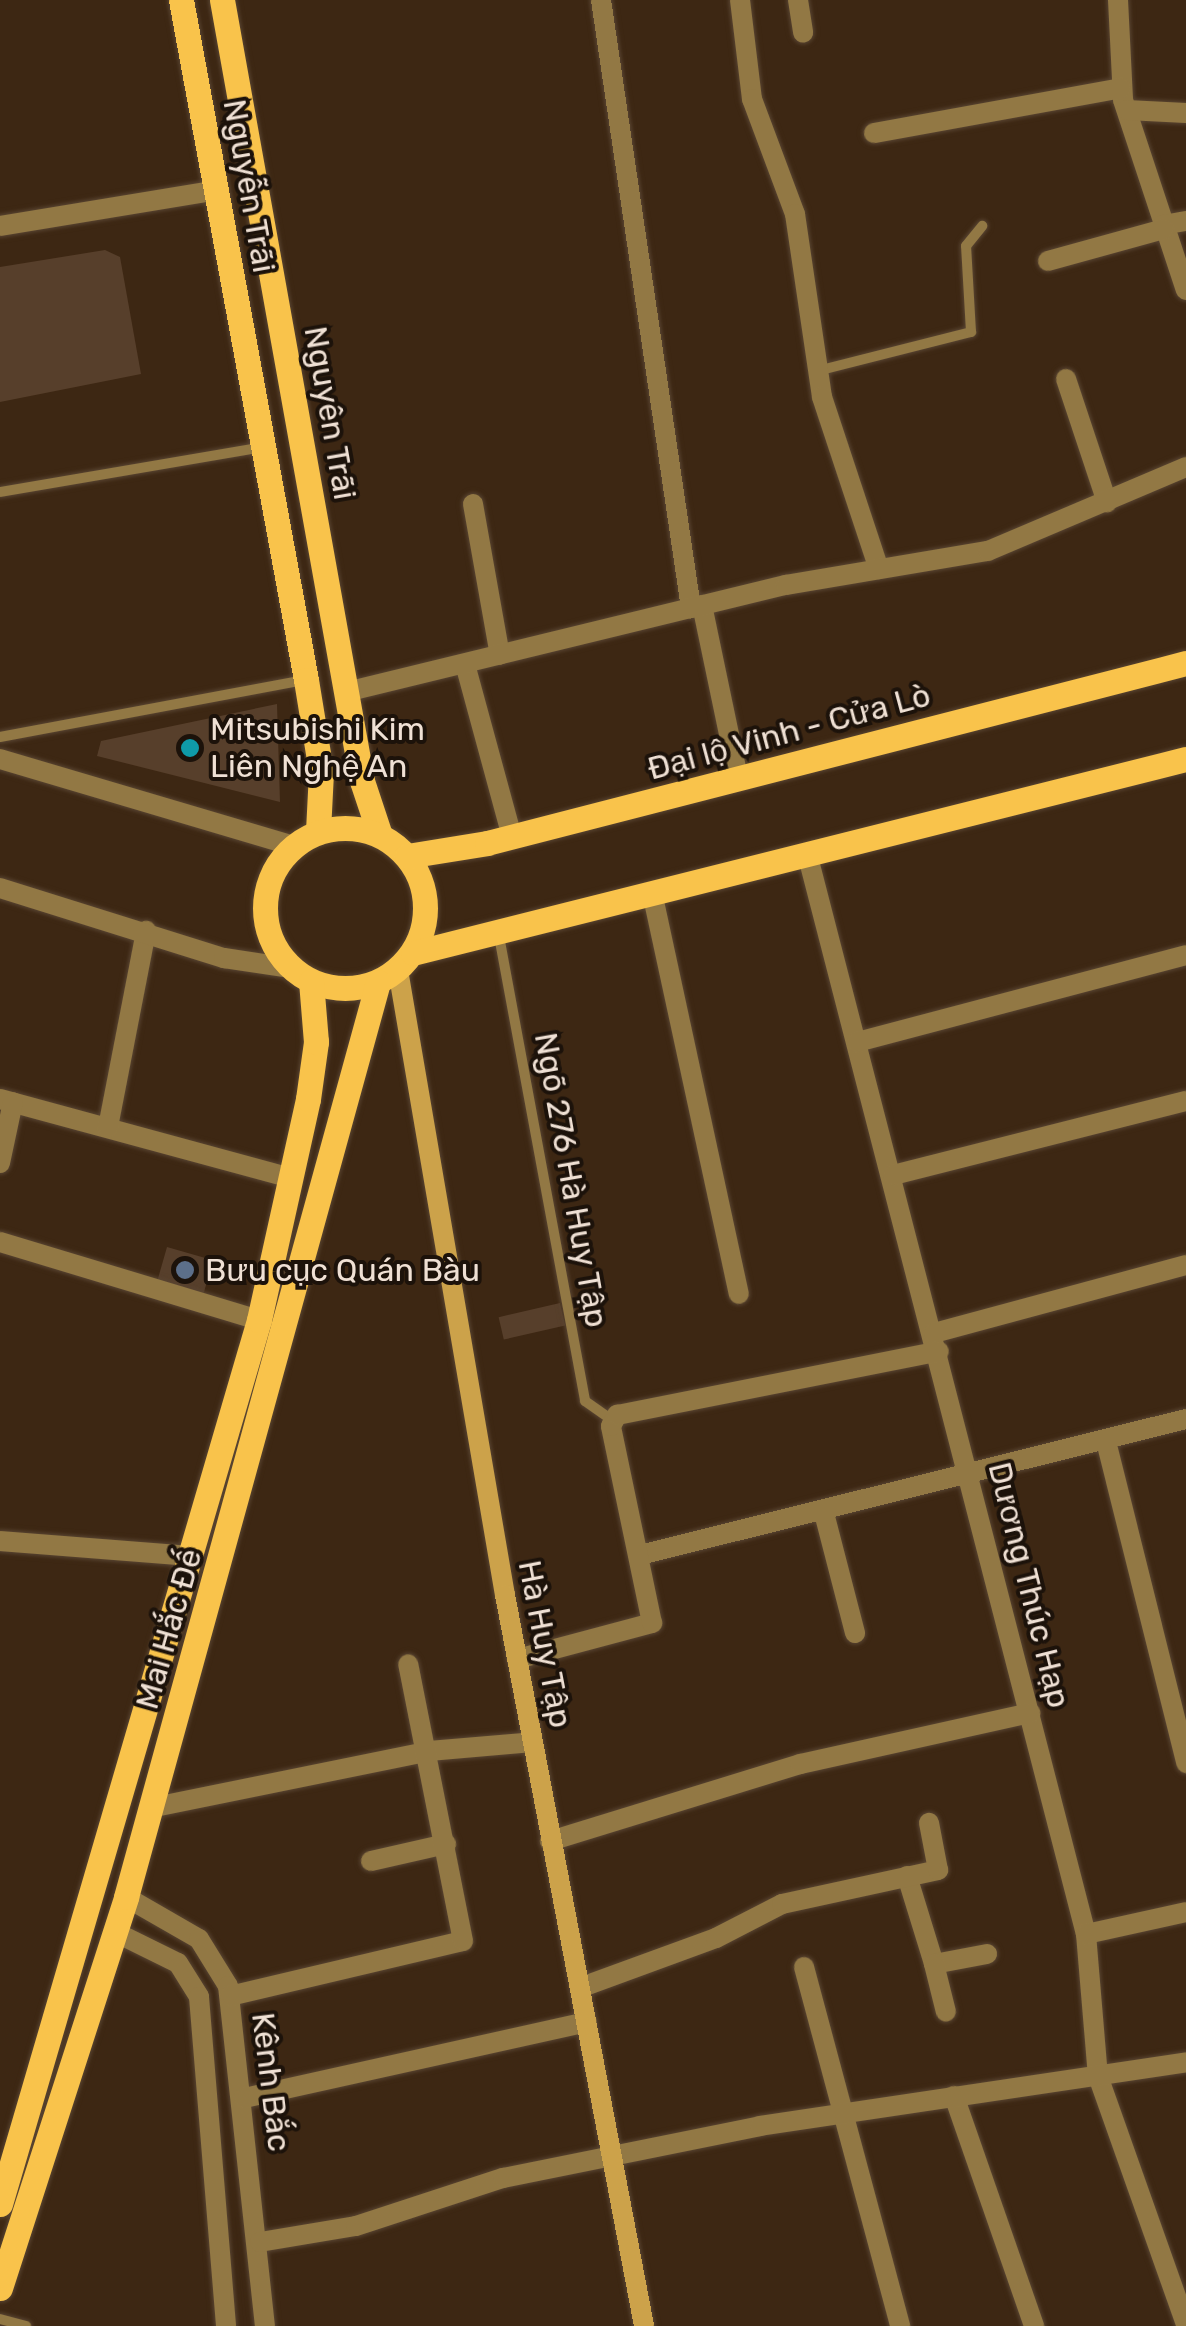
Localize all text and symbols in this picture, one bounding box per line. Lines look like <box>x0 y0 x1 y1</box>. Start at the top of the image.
street label: Nguyễn Trãi <box>215 96 283 276</box>
street label: Nguyên Trãi <box>296 323 364 503</box>
street label: Đại lộ Vinh - Cửa Lò <box>643 676 935 788</box>
place label: Mitsubishi Kim Liên Nghệ An <box>210 711 425 786</box>
marker: Mitsubishi Kim Liên Nghệ An <box>179 737 201 759</box>
street label: Ngõ 276 Hà Huy Tập <box>526 1029 616 1331</box>
place label: Bưu cục Quán Bàu <box>205 1251 480 1289</box>
marker: Bưu cục Quán Bàu <box>174 1259 196 1281</box>
street label: Dương Thúc Hạp <box>980 1458 1078 1712</box>
street label: Mai Hắc Đế <box>128 1544 210 1714</box>
street label: Hà Huy Tập <box>510 1556 580 1732</box>
street label: Kênh Bắc <box>243 2010 299 2154</box>

